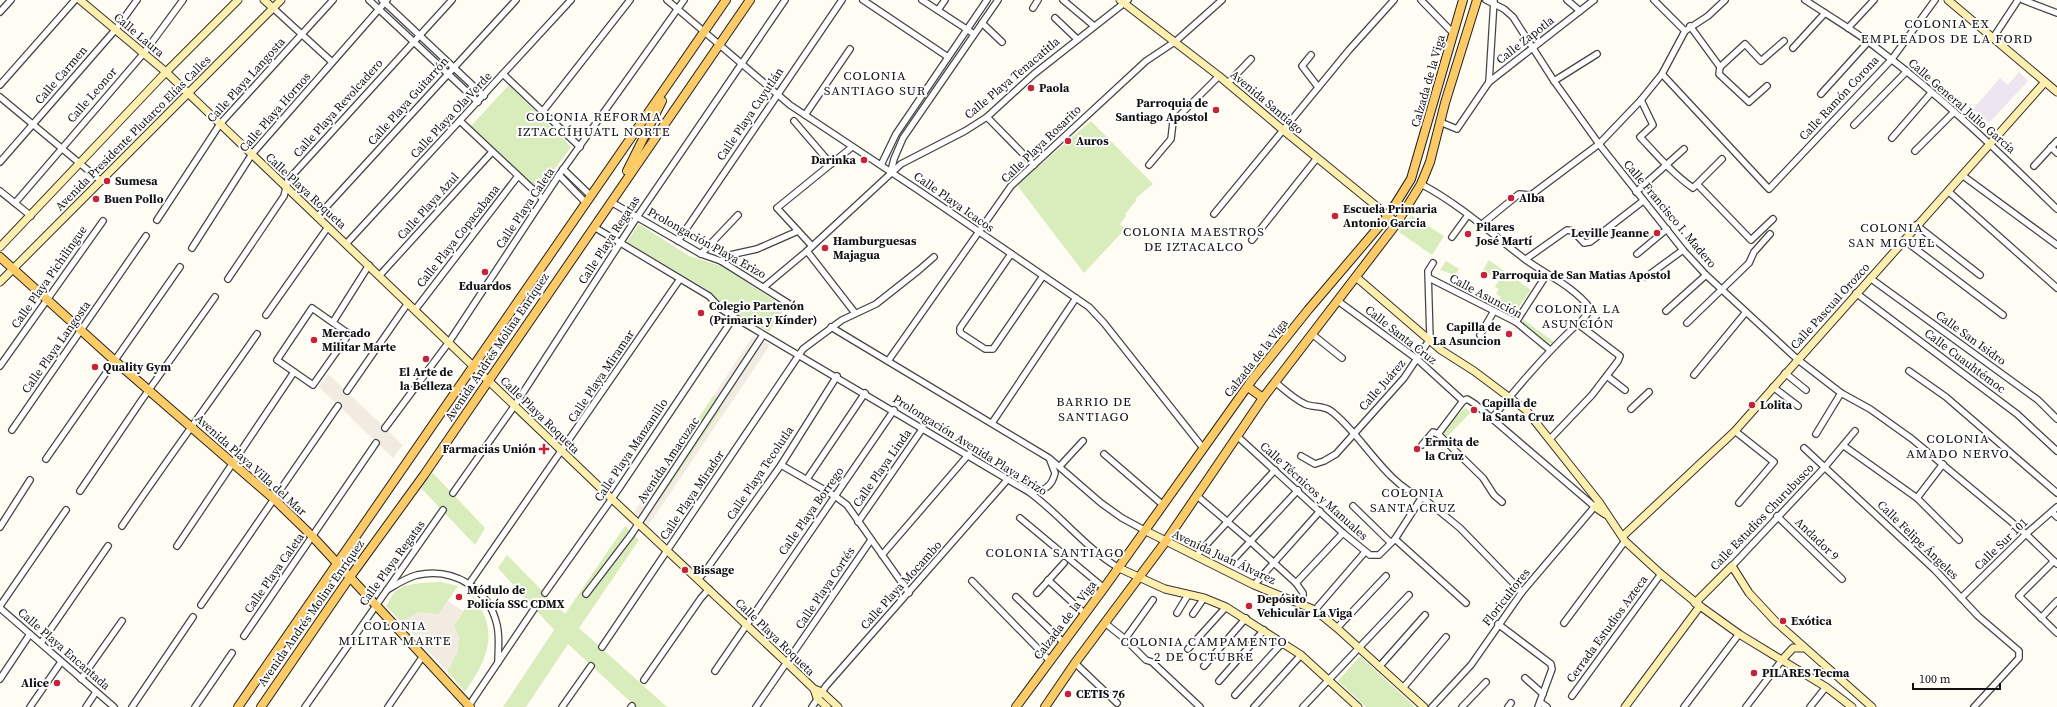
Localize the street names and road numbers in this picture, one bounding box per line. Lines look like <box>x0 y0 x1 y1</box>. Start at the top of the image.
street label: Calle Laura <box>110 9 168 61</box>
street label: Calle Zapotla <box>1493 12 1558 68</box>
street label: Calzada de la Viga <box>1407 32 1449 129</box>
street label: Calle Playa Langosta <box>203 33 289 126</box>
street label: Calle Playa Tenacatitla <box>961 33 1064 123</box>
street label: Calle Carmen <box>31 42 91 108</box>
street label: Avenida Presidente Plutarco Elías Calles <box>52 52 214 214</box>
street label: Calle Ramón Corona <box>1796 52 1883 144</box>
street label: Calle Playa Guitarrón <box>364 53 452 149</box>
street label: Calle Playa Revolcadero <box>290 55 387 161</box>
street label: Calle General Julio García <box>1905 55 2020 158</box>
street label: Calle Leonor <box>63 64 121 126</box>
street label: Calle Playa Cuyutlán <box>713 64 787 164</box>
street label: Avenida Santiago <box>1227 67 1307 138</box>
street label: Calle Playa Ola Verde <box>407 68 495 162</box>
street label: Calle Playa Hornos <box>236 69 314 155</box>
street label: Calle Playa Rosarito <box>997 101 1085 187</box>
street label: Calle Playa Roqueta <box>262 149 351 233</box>
street label: Calle Francisco I. Madero <box>1620 157 1720 272</box>
street label: Calle Playa Caleta <box>492 164 559 252</box>
street label: Calle Playa Icacos <box>911 168 997 236</box>
street label: Calle Playa Azul <box>394 169 463 243</box>
street label: Calle Playa Copacabana <box>413 181 504 291</box>
street label: Calle Playa Regatas <box>574 193 644 287</box>
street label: Prolongación Playa Erizo <box>645 204 770 283</box>
street label: Calle Playa Pichilingue <box>7 222 91 332</box>
street label: Calle Pascual Orozco <box>1787 259 1873 353</box>
street label: Avenida Andrés Molina Enríquez <box>441 269 553 424</box>
street label: Calle Asunción <box>1447 270 1525 322</box>
street label: Calle Playa Langosta <box>18 297 94 396</box>
street label: Calle Santa Cruz <box>1362 302 1441 368</box>
street label: Calle San Isidro <box>1933 307 2010 369</box>
street label: Calzada de la Viga <box>1220 315 1292 401</box>
street label: Calle Cuauhtémoc <box>1921 325 2009 397</box>
street label: Calle Playa Miramar <box>564 327 638 425</box>
street label: Calle Juárez <box>1355 355 1409 414</box>
street label: Calle Playa Roqueta <box>497 373 584 458</box>
street label: Prolongación Avenida Playa Erizo <box>890 391 1050 499</box>
street label: Calle Playa Manzanillo <box>590 395 672 505</box>
street label: Avenida Playa Villa del Mar <box>192 411 310 519</box>
street label: Avenida Amacuzac <box>633 414 703 506</box>
street label: Calle Playa Tecolutla <box>723 422 798 523</box>
street label: Calle Playa Linda <box>849 425 915 510</box>
street label: Calle Técnicos y Manuales <box>1257 438 1371 544</box>
street label: Calle Playa Mirador <box>656 447 728 543</box>
street label: Calle Estudios Churubusco <box>1707 460 1818 574</box>
street label: Calle Playa Borrego <box>775 463 848 558</box>
street label: Calle Felipe Ángeles <box>1874 497 1962 583</box>
street label: Andador 9 <box>1792 514 1842 564</box>
street label: Calle Sur 101 <box>1971 514 2031 574</box>
street label: Calle Playa Regatas <box>355 517 429 609</box>
street label: Avenida Juan Álvarez <box>1170 526 1279 588</box>
street label: Calle Playa Caleta <box>240 529 308 616</box>
street label: Avenida Andrés Molina Enríquez <box>254 536 368 689</box>
street label: Calle Playa Mocambo <box>857 537 946 633</box>
street label: Calle Playa Cortés <box>792 544 858 632</box>
street label: Floricultores <box>1478 565 1534 629</box>
street label: Cerrada Estudios Azteca <box>1563 571 1652 686</box>
street label: Calzada de la Viga <box>1030 576 1101 663</box>
street label: Calle Playa Roqueta <box>732 595 819 680</box>
street label: Calle Playa Encantada <box>14 604 114 694</box>

